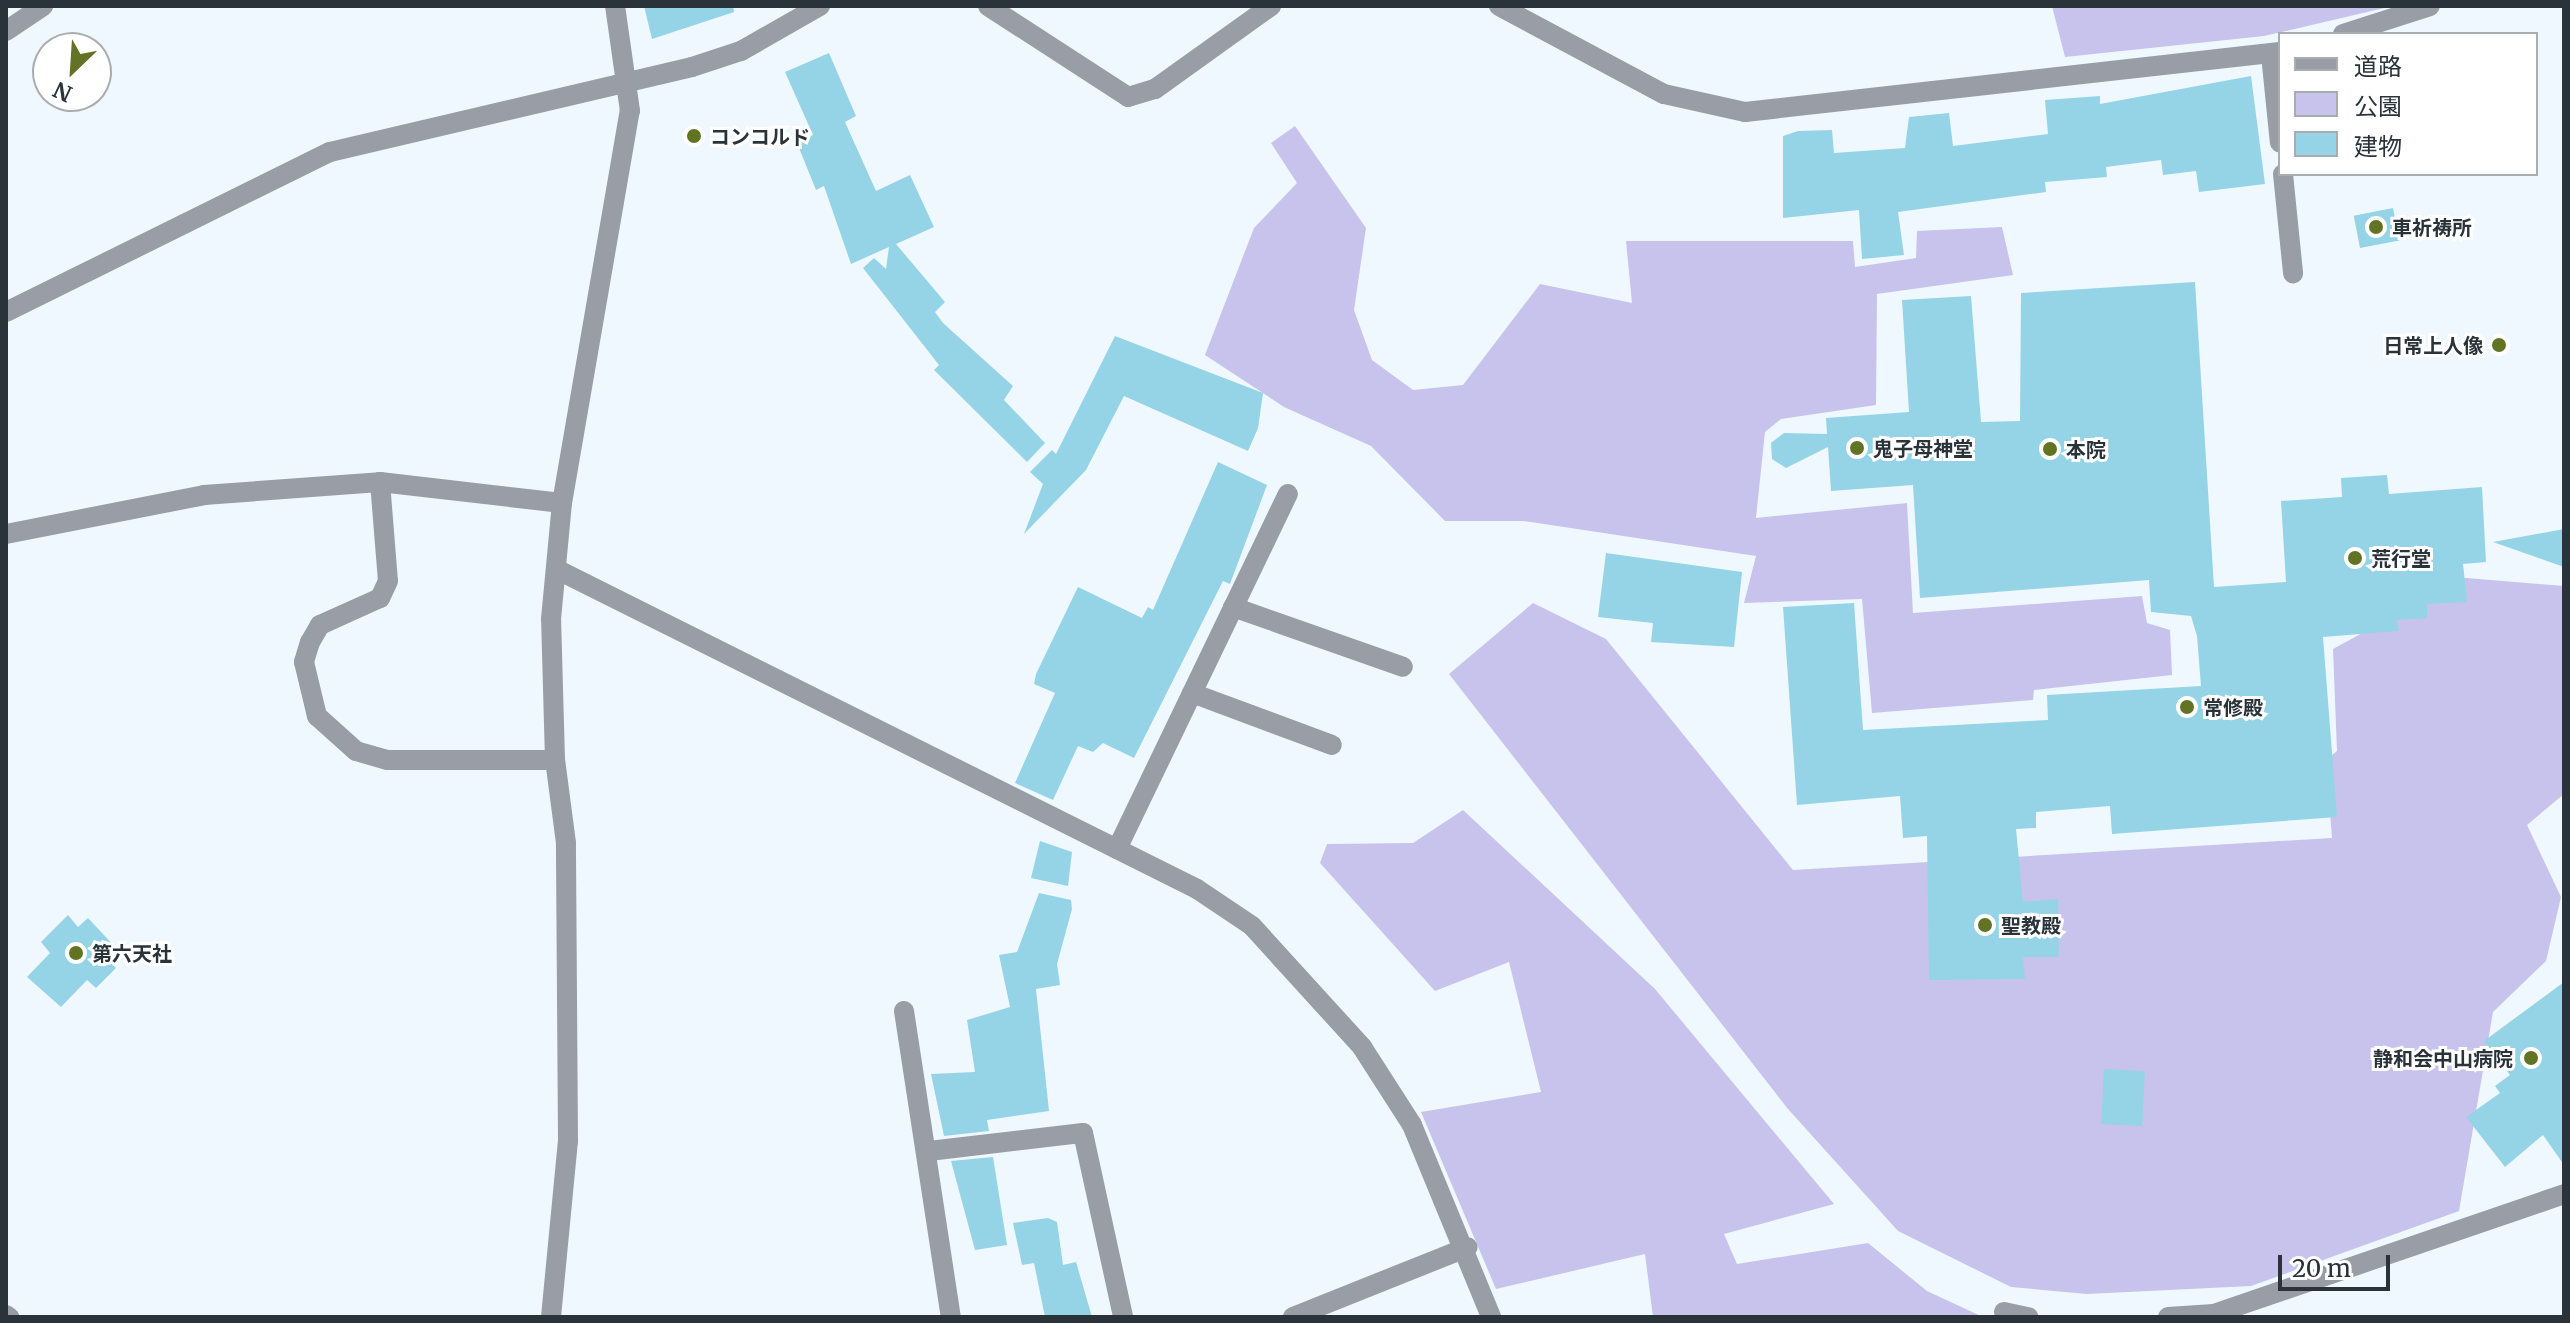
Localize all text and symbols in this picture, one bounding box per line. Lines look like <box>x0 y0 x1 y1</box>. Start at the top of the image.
north arrow <box>32 32 112 112</box>
legend <box>2278 32 2538 176</box>
text: 道路 <box>2354 51 2402 82</box>
text: N <box>49 76 77 108</box>
text: 公園 <box>2354 91 2402 122</box>
place label: コンコルド <box>710 124 810 148</box>
marker: コンコルド <box>685 127 703 145</box>
text: 建物 <box>2354 131 2402 162</box>
place label: 車祈祷所 <box>2392 215 2472 239</box>
marker: 車祈祷所 <box>2367 218 2385 236</box>
place label: 日常上人像 <box>2383 333 2483 357</box>
marker: 日常上人像 <box>2490 336 2508 354</box>
place label: 鬼子母神堂 <box>1873 436 1973 460</box>
place label: 本院 <box>2066 437 2106 461</box>
marker: 鬼子母神堂 <box>1848 439 1866 457</box>
marker: 本院 <box>2041 440 2059 458</box>
place label: 荒行堂 <box>2371 546 2431 570</box>
marker: 荒行堂 <box>2346 549 2364 567</box>
place label: 常修殿 <box>2203 695 2263 719</box>
marker: 常修殿 <box>2178 698 2196 716</box>
place label: 聖教殿 <box>2001 913 2061 937</box>
marker: 聖教殿 <box>1976 916 1994 934</box>
place label: 第六天社 <box>92 941 172 965</box>
marker: 第六天社 <box>67 944 85 962</box>
place label: 静和会中山病院 <box>2373 1046 2513 1070</box>
marker: 静和会中山病院 <box>2520 1047 2542 1069</box>
scale bar <box>2282 1239 2394 1289</box>
text: 20 m <box>2292 1253 2351 1284</box>

